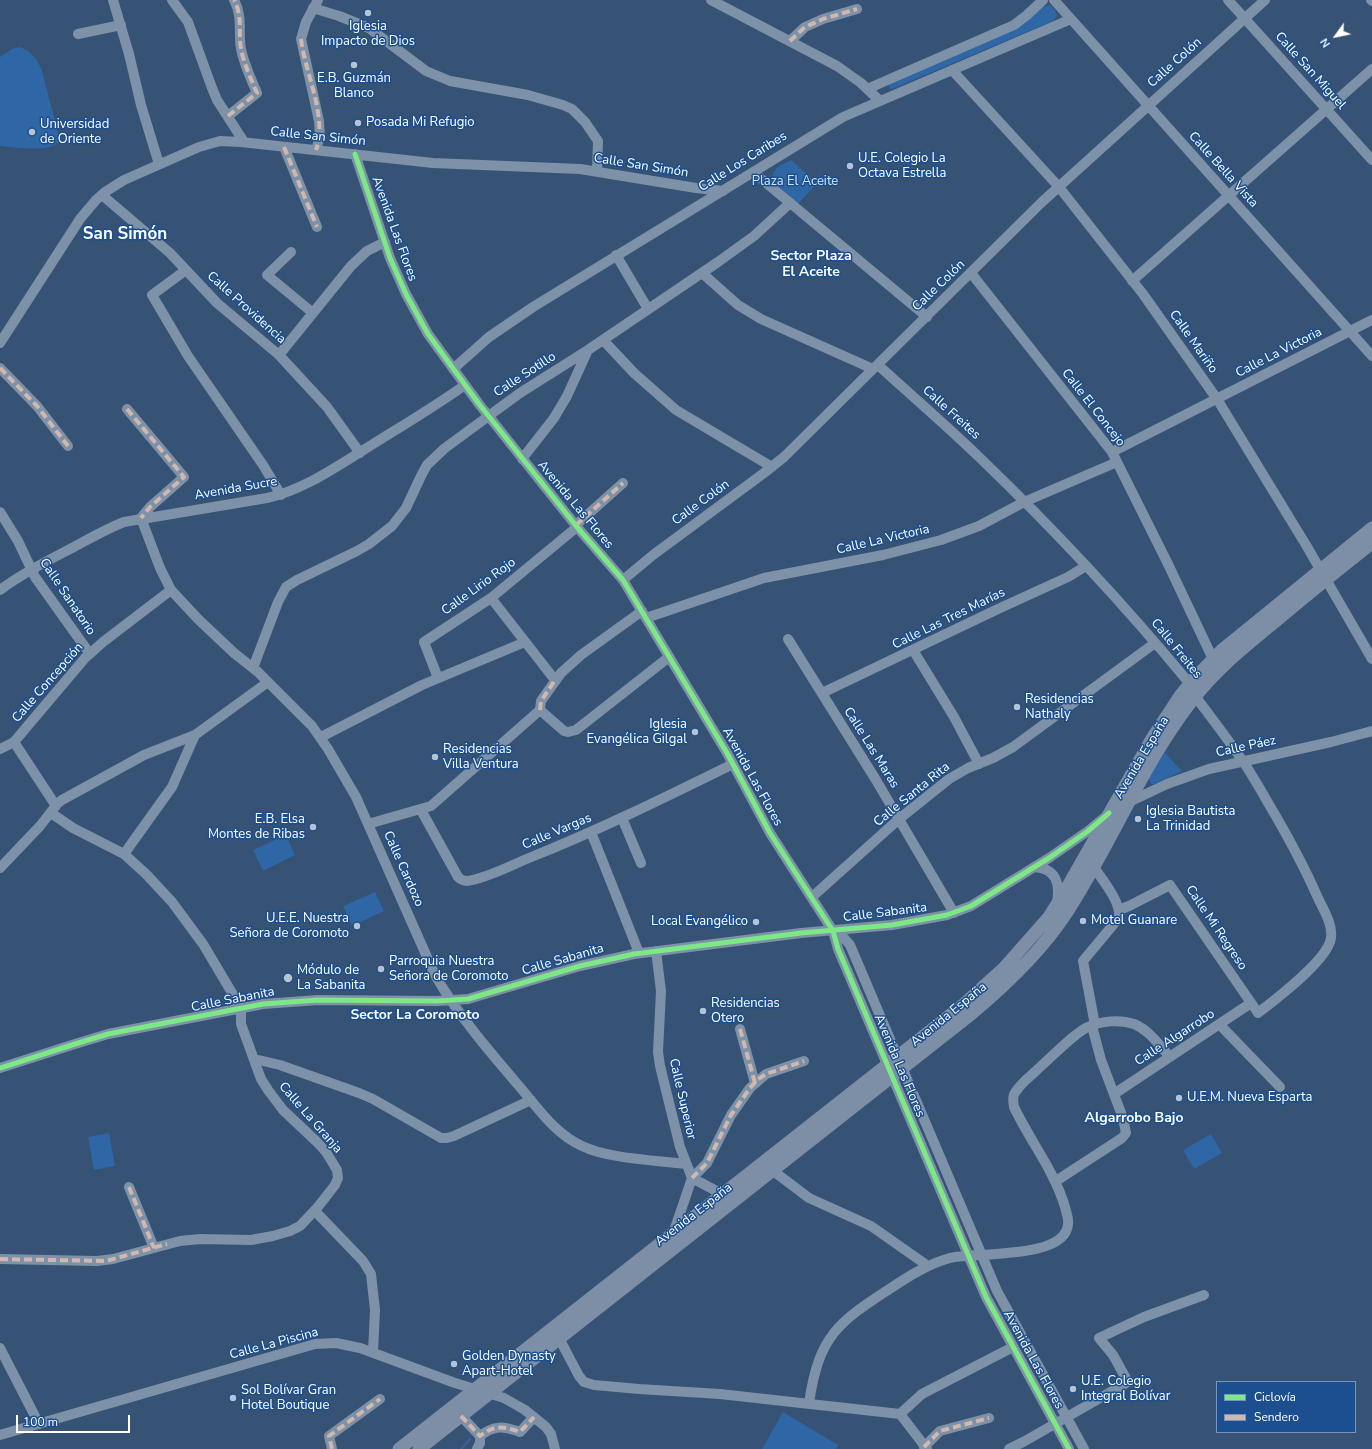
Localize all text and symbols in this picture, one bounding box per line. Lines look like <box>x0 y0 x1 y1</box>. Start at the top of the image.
marker: Iglesia Impacto de Dios <box>363 8 373 18</box>
north arrow <box>1316 16 1356 56</box>
place label: Iglesia Impacto de Dios <box>321 19 415 50</box>
street label: Calle San Miguel <box>1271 29 1349 113</box>
street label: Calle Colón <box>1145 35 1205 91</box>
text: N <box>1317 35 1334 50</box>
marker: E.B. Guzmán Blanco <box>349 60 359 70</box>
place label: E.B. Guzmán Blanco <box>317 71 391 102</box>
place label: Posada Mi Refugio <box>366 115 475 131</box>
place label: Universidad de Oriente <box>40 117 109 148</box>
marker: Posada Mi Refugio <box>353 118 363 128</box>
street label: Calle San Simón <box>270 124 366 150</box>
marker: Universidad de Oriente <box>27 127 37 137</box>
street label: Calle Los Caribes <box>696 129 790 195</box>
street label: Calle Bella Vista <box>1185 129 1261 211</box>
street label: Calle San Simón <box>593 151 689 181</box>
place label: U.E. Colegio La Octava Estrella <box>858 151 946 182</box>
marker: U.E. Colegio La Octava Estrella <box>845 161 855 171</box>
park label: Plaza El Aceite <box>752 174 838 190</box>
street label: Avenida Las Flores <box>368 175 420 283</box>
district label: San Simón <box>83 225 167 245</box>
district label: Sector Plaza El Aceite <box>770 249 852 282</box>
street label: Calle Colón <box>909 257 969 315</box>
street label: Calle Providencia <box>203 269 289 347</box>
street label: Calle Mariño <box>1166 307 1220 377</box>
street label: Calle La Victoria <box>1233 325 1325 381</box>
street label: Calle Sotillo <box>491 349 559 401</box>
street label: Calle El Concejo <box>1058 366 1128 450</box>
street label: Calle Freites <box>919 383 983 443</box>
street label: Avenida Las Flores <box>534 458 616 552</box>
street label: Avenida Sucre <box>193 474 279 504</box>
street label: Calle Colón <box>669 477 733 529</box>
street label: Calle La Victoria <box>835 522 931 558</box>
street label: Calle Lirio Rojo <box>439 555 519 619</box>
street label: Calle Sanatorio <box>36 556 98 638</box>
street label: Calle Las Tres Marías <box>890 585 1008 653</box>
street label: Calle Freites <box>1147 616 1205 682</box>
street label: Calle Concepción <box>9 640 87 726</box>
place label: Residencias Nathaly <box>1025 692 1094 723</box>
marker: Residencias Nathaly <box>1012 702 1022 712</box>
street label: Calle Las Maras <box>840 705 902 791</box>
street label: Avenida España <box>1111 714 1173 802</box>
place label: Iglesia Evangélica Gilgal <box>587 717 687 748</box>
street label: Avenida Las Flores <box>718 725 786 829</box>
marker: Iglesia Evangélica Gilgal <box>690 727 700 737</box>
street label: Calle Páez <box>1215 733 1277 761</box>
place label: Residencias Villa Ventura <box>443 742 519 773</box>
marker: Residencias Villa Ventura <box>430 752 440 762</box>
street label: Calle Santa Rita <box>871 760 953 830</box>
place label: Iglesia Bautista La Trinidad <box>1146 804 1235 835</box>
street label: Calle Vargas <box>520 810 594 854</box>
place label: E.B. Elsa Montes de Ribas <box>208 812 305 843</box>
marker: Iglesia Bautista La Trinidad <box>1133 814 1143 824</box>
marker: E.B. Elsa Montes de Ribas <box>308 822 318 832</box>
street label: Calle Cardozo <box>379 829 427 909</box>
street label: Calle Mi Regreso <box>1182 883 1250 973</box>
street label: Calle Sabanita <box>842 900 928 926</box>
place label: U.E.E. Nuestra Señora de Coromoto <box>229 911 349 942</box>
place label: Motel Guanare <box>1091 913 1177 929</box>
place label: Local Evangélico <box>651 914 748 930</box>
marker: Motel Guanare <box>1078 916 1088 926</box>
marker: Local Evangélico <box>751 917 761 927</box>
marker: U.E.E. Nuestra Señora de Coromoto <box>352 921 362 931</box>
street label: Calle Sabanita <box>520 941 606 979</box>
place label: Parroquia Nuestra Señora de Coromoto <box>389 954 509 985</box>
place label: Módulo de La Sabanita <box>297 963 365 994</box>
marker: Parroquia Nuestra Señora de Coromoto <box>376 964 386 974</box>
marker: Módulo de La Sabanita <box>282 972 294 984</box>
street label: Avenida España <box>908 980 990 1050</box>
street label: Calle Sabanita <box>190 984 276 1016</box>
place label: Residencias Otero <box>711 996 780 1027</box>
marker: Residencias Otero <box>698 1006 708 1016</box>
street label: Calle Algarrobo <box>1132 1006 1218 1070</box>
district label: Sector La Coromoto <box>350 1008 480 1024</box>
street label: Avenida Las Flores <box>870 1012 928 1120</box>
street label: Calle Superior <box>665 1057 699 1141</box>
street label: Calle La Granja <box>275 1079 345 1157</box>
place label: U.E.M. Nueva Esparta <box>1187 1090 1312 1106</box>
marker: U.E.M. Nueva Esparta <box>1174 1093 1184 1103</box>
district label: Algarrobo Bajo <box>1084 1111 1184 1127</box>
street label: Avenida España <box>652 1180 736 1250</box>
street label: Avenida Las Flores <box>999 1308 1067 1412</box>
street label: Calle La Piscina <box>228 1325 320 1363</box>
place label: Golden Dynasty Apart-Hotel <box>462 1349 556 1380</box>
marker: Golden Dynasty Apart-Hotel <box>449 1359 459 1369</box>
place label: U.E. Colegio Integral Bolívar <box>1081 1374 1170 1405</box>
legend <box>1216 1381 1356 1433</box>
place label: Sol Bolívar Gran Hotel Boutique <box>241 1383 336 1414</box>
marker: U.E. Colegio Integral Bolívar <box>1068 1384 1078 1394</box>
text: Ciclovía <box>1254 1389 1296 1405</box>
marker: Sol Bolívar Gran Hotel Boutique <box>228 1393 238 1403</box>
scale bar <box>18 1407 132 1433</box>
text: Sendero <box>1254 1409 1299 1425</box>
text: 100 m <box>23 1414 58 1430</box>

